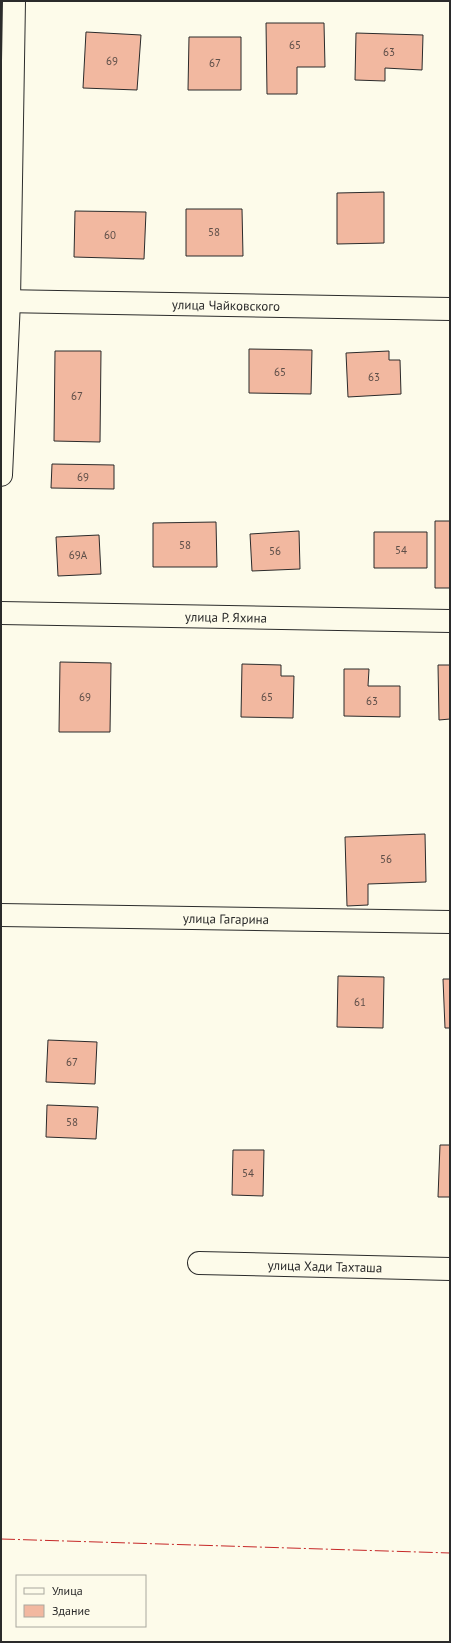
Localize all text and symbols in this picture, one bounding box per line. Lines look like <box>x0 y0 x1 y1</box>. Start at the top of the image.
house number: 65 <box>289 38 301 52</box>
house number: 63 <box>383 45 395 59</box>
house number: 69 <box>106 54 118 68</box>
house number: 67 <box>209 56 221 70</box>
house number: 58 <box>208 225 220 239</box>
house number: 60 <box>104 228 116 242</box>
street label: улица Чайковского <box>172 296 280 315</box>
house number: 65 <box>274 365 286 379</box>
house number: 63 <box>368 370 380 384</box>
house number: 67 <box>71 389 83 403</box>
house number: 69 <box>77 470 89 484</box>
house number: 58 <box>179 538 191 552</box>
house number: 54 <box>395 543 407 557</box>
house number: 56 <box>269 544 281 558</box>
house number: 69А <box>69 548 88 562</box>
street label: улица Р. Яхина <box>185 608 267 627</box>
house number: 69 <box>79 690 91 704</box>
house number: 65 <box>261 690 273 704</box>
house number: 63 <box>366 694 378 708</box>
house number: 56 <box>380 852 392 866</box>
street label: улица Гагарина <box>183 910 269 928</box>
house number: 61 <box>354 995 366 1009</box>
house number: 67 <box>66 1055 78 1069</box>
house number: 58 <box>66 1115 78 1129</box>
house number: 54 <box>242 1166 254 1180</box>
street label: улица Хади Тахташа <box>267 1257 382 1276</box>
legend <box>16 1575 146 1627</box>
text: Улица <box>52 1583 83 1598</box>
text: Здание <box>52 1603 90 1618</box>

